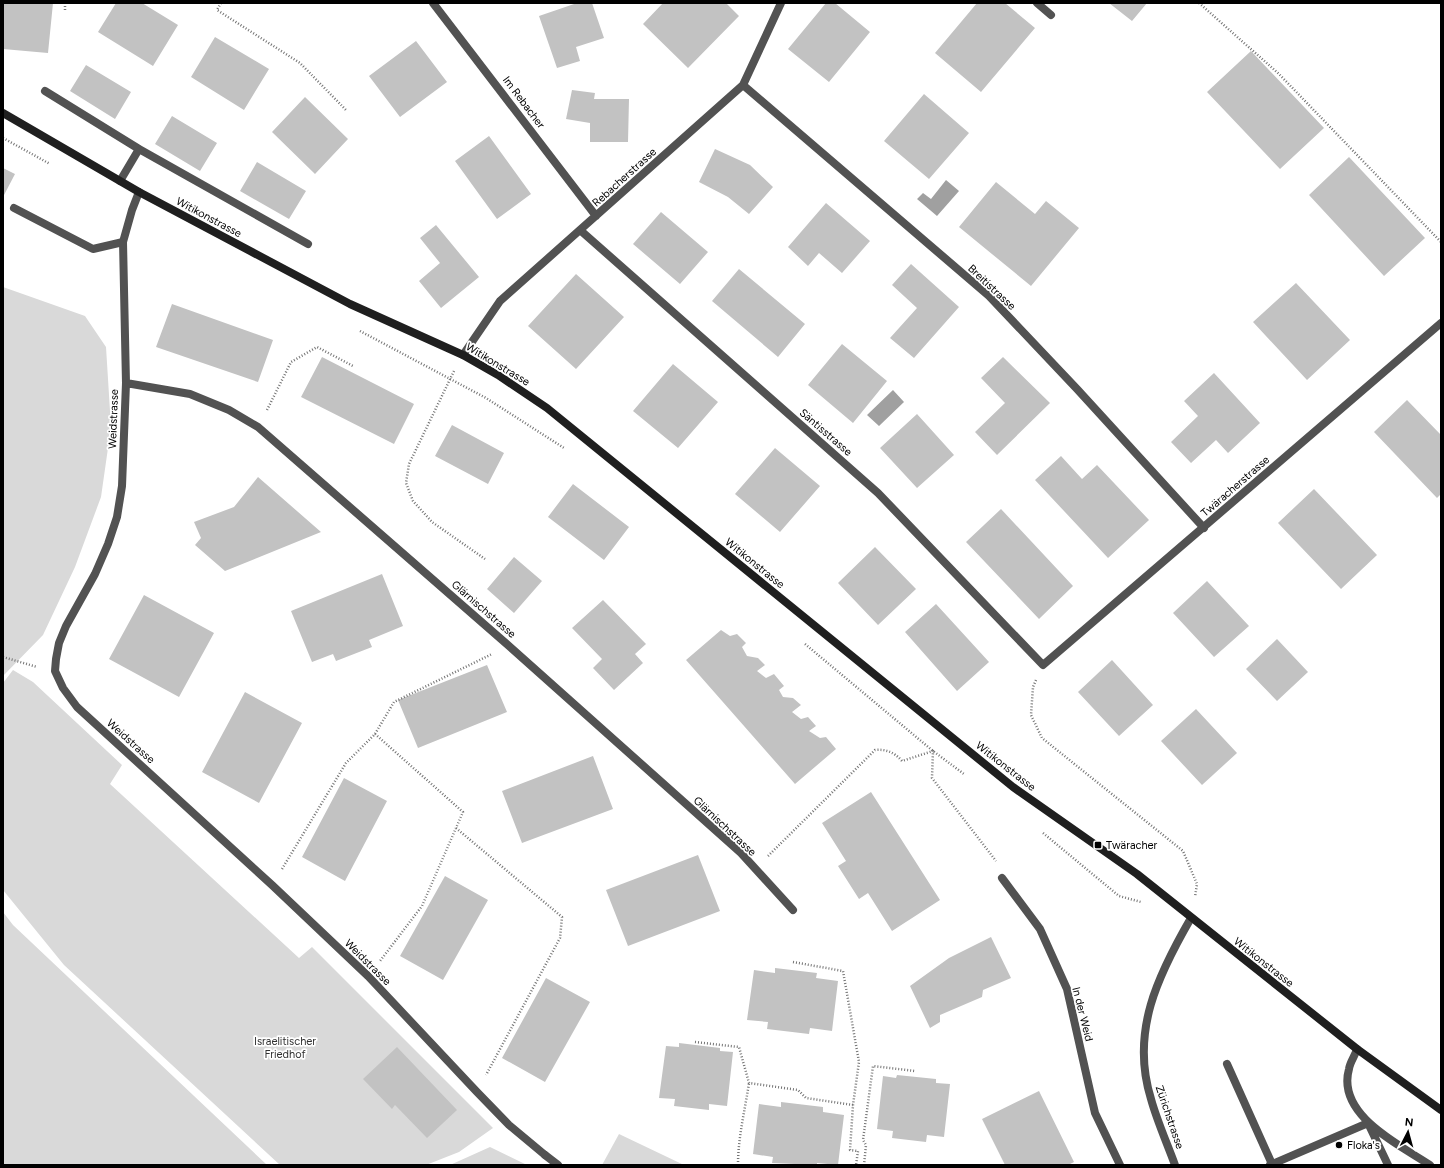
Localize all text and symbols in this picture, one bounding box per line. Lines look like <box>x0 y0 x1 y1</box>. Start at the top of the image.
street label: Im Rebacher <box>500 74 548 131</box>
street label: Rebacherstrasse <box>590 145 659 210</box>
street label: Witikonstrasse <box>174 195 244 240</box>
street label: Breitistrasse <box>965 262 1018 313</box>
street label: Witikonstrasse <box>463 340 532 389</box>
street label: Weidstrasse <box>106 389 121 449</box>
street label: Säntisstrasse <box>797 406 855 459</box>
street label: Twäracherstrasse <box>1199 453 1272 520</box>
street label: Witikonstrasse <box>722 536 787 591</box>
street label: Glärnischstrasse <box>449 578 518 641</box>
street label: Weidstrasse <box>104 716 157 766</box>
street label: Witikonstrasse <box>973 739 1038 794</box>
street label: Glärnischstrasse <box>691 794 759 859</box>
place label: Twäracher <box>1106 839 1158 852</box>
marker: Twäracher <box>1093 840 1103 850</box>
street label: Witikonstrasse <box>1231 935 1296 990</box>
street label: Weidstrasse <box>342 937 393 988</box>
street label: In der Weid <box>1069 985 1096 1043</box>
park label: Israelitischer Friedhof <box>254 1035 316 1061</box>
street label: Zürichstrasse <box>1153 1084 1186 1151</box>
north arrow <box>1388 1112 1428 1152</box>
text: N <box>1404 1116 1414 1129</box>
place label: Floka's <box>1347 1139 1380 1152</box>
marker: Floka's <box>1334 1140 1344 1150</box>

